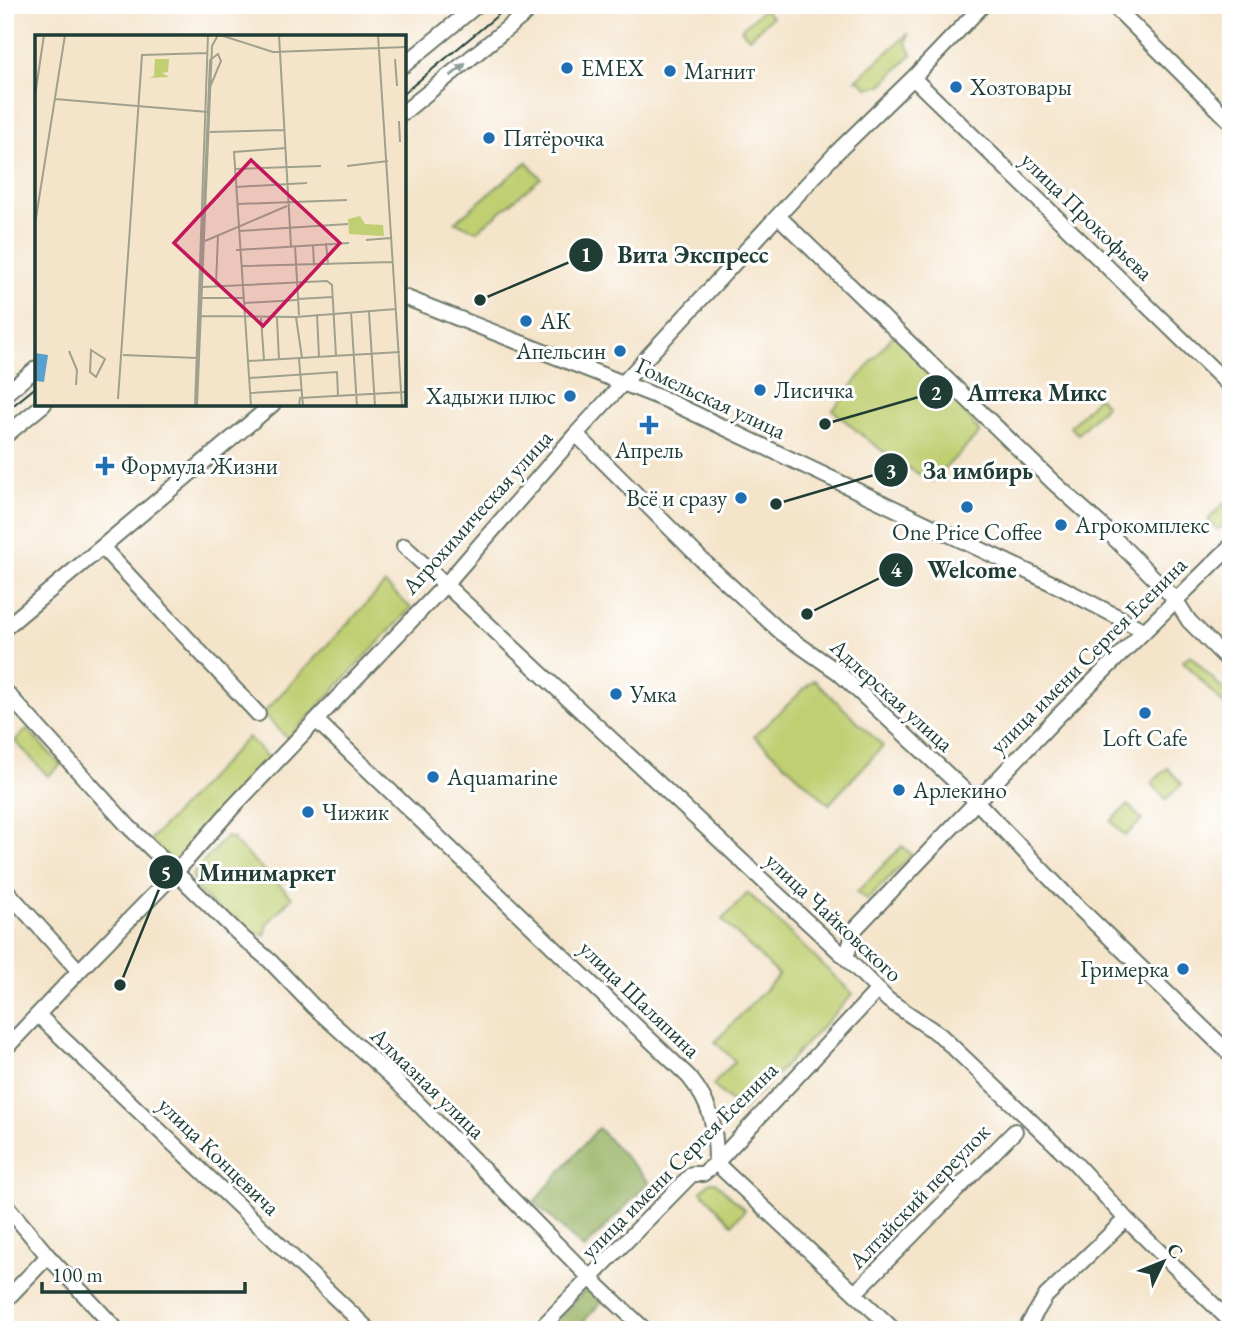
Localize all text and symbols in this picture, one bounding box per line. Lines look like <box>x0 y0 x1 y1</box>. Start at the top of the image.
inset map <box>35 35 406 406</box>
place label: EMEX <box>581 53 645 83</box>
place label: Магнит <box>684 56 756 86</box>
marker: EMEX <box>559 60 575 76</box>
one-way arrow <box>448 62 466 77</box>
marker: Магнит <box>662 63 678 79</box>
place label: Хозтовары <box>969 72 1072 102</box>
marker: Хозтовары <box>948 79 964 95</box>
place label: Пятёрочка <box>503 123 605 153</box>
marker: Пятёрочка <box>481 130 497 146</box>
street label: улица Прокофьева <box>1014 145 1160 288</box>
callout: Вита Экспресс <box>568 232 783 277</box>
text: Вита Экспресс <box>617 239 769 270</box>
text: 1 <box>580 241 592 268</box>
place label: АК <box>539 306 572 336</box>
marker: АК <box>518 313 534 329</box>
place label: Апельсин <box>515 336 606 366</box>
marker: Апельсин <box>612 343 628 359</box>
street label: Гомельская улица <box>631 350 792 446</box>
callout: Аптека Микс <box>918 370 1121 415</box>
place label: Лисичка <box>774 375 855 405</box>
text: Аптека Микс <box>966 377 1107 408</box>
text: 2 <box>930 379 942 406</box>
place label: Хадыжи плюс <box>425 381 556 411</box>
marker: Лисичка <box>752 382 768 398</box>
marker: Хадыжи плюс <box>562 388 578 404</box>
marker: Апрель <box>641 417 657 433</box>
street label: Агрохимическая улица <box>394 423 559 601</box>
place label: Апрель <box>614 435 683 465</box>
callout: За имбирь <box>873 448 1047 493</box>
place label: Формула Жизни <box>121 451 278 481</box>
text: За имбирь <box>923 455 1033 486</box>
marker: Формула Жизни <box>95 456 115 476</box>
text: 3 <box>885 457 897 484</box>
place label: Всё и сразу <box>626 483 728 513</box>
marker: Всё и сразу <box>733 490 749 506</box>
marker: One Price Coffee <box>959 499 975 515</box>
place label: Агрокомплекс <box>1074 510 1210 540</box>
place label: One Price Coffee <box>892 517 1042 547</box>
marker: Агрокомплекс <box>1053 517 1069 533</box>
callout: Welcome <box>879 547 1031 592</box>
street label: улица имени Сергея Есенина <box>983 549 1194 760</box>
text: Welcome <box>927 554 1017 585</box>
text: 4 <box>890 556 902 583</box>
street label: Адлерская улица <box>823 631 961 759</box>
place label: Умка <box>629 679 678 709</box>
marker: Умка <box>608 686 624 702</box>
marker: Loft Cafe <box>1137 705 1153 721</box>
place label: Loft Cafe <box>1102 723 1188 753</box>
place label: Aquamarine <box>446 762 558 792</box>
marker: Aquamarine <box>425 769 441 785</box>
place label: Арлекино <box>912 775 1007 805</box>
marker: Арлекино <box>891 782 907 798</box>
place label: Чижик <box>322 797 389 827</box>
marker: Чижик <box>300 804 316 820</box>
street label: улица Чайковского <box>759 846 909 988</box>
callout: Минимаркет <box>149 850 350 895</box>
text: Минимаркет <box>198 857 336 888</box>
text: 5 <box>160 859 172 886</box>
street label: улица Шаляпина <box>573 934 708 1065</box>
place label: Гримерка <box>1080 954 1170 984</box>
marker: Гримерка <box>1175 961 1191 977</box>
street label: Алмазная улица <box>363 1020 493 1146</box>
street label: улица имени Сергея Есенина <box>574 1054 785 1265</box>
street label: улица Концевича <box>152 1090 287 1222</box>
street label: Алтайский переулок <box>841 1117 996 1276</box>
north arrow <box>1128 1226 1198 1296</box>
text: С <box>1161 1237 1189 1264</box>
scale bar <box>42 1251 245 1295</box>
text: 100 m <box>52 1261 103 1288</box>

